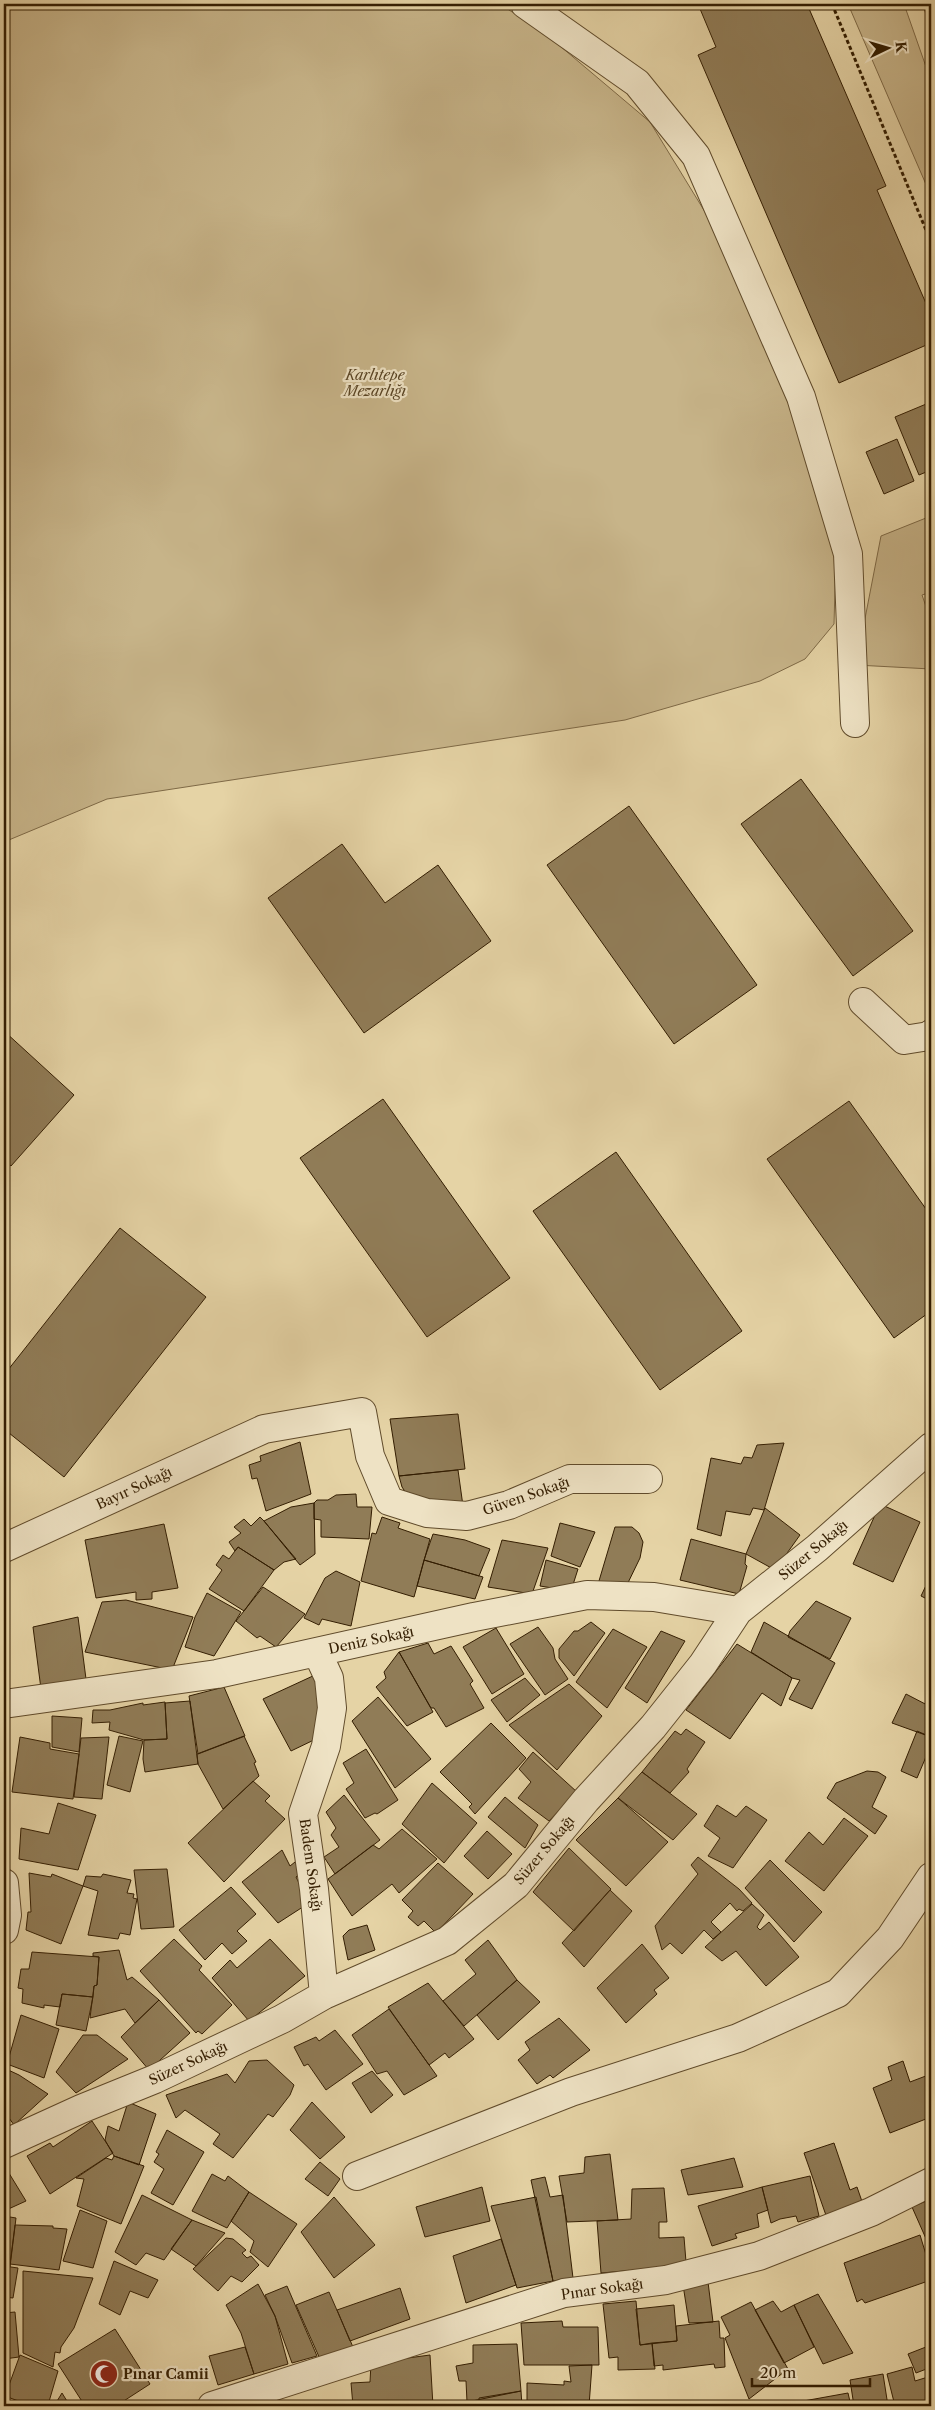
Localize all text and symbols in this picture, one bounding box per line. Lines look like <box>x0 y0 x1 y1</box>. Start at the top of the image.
north arrow <box>862 22 912 72</box>
text: K <box>891 41 910 54</box>
park label: Karlıtepe Mezarlığı <box>342 366 406 400</box>
street label: Bayır Sokağı <box>93 1463 175 1513</box>
street label: Güven Sokağı <box>480 1473 572 1519</box>
street label: Süzer Sokağı <box>775 1516 851 1584</box>
street label: Deniz Sokağı <box>327 1622 415 1658</box>
street label: Süzer Sokağı <box>510 1812 578 1888</box>
street label: Badem Sokağı <box>296 1817 326 1913</box>
street label: Süzer Sokağı <box>146 2037 230 2089</box>
street label: Pınar Sokağı <box>560 2274 644 2304</box>
scale bar <box>752 2355 870 2387</box>
mosque icon: Pınar Camii <box>89 2359 119 2389</box>
text: 20 m <box>760 2363 796 2382</box>
place label: Pınar Camii <box>123 2365 209 2383</box>

